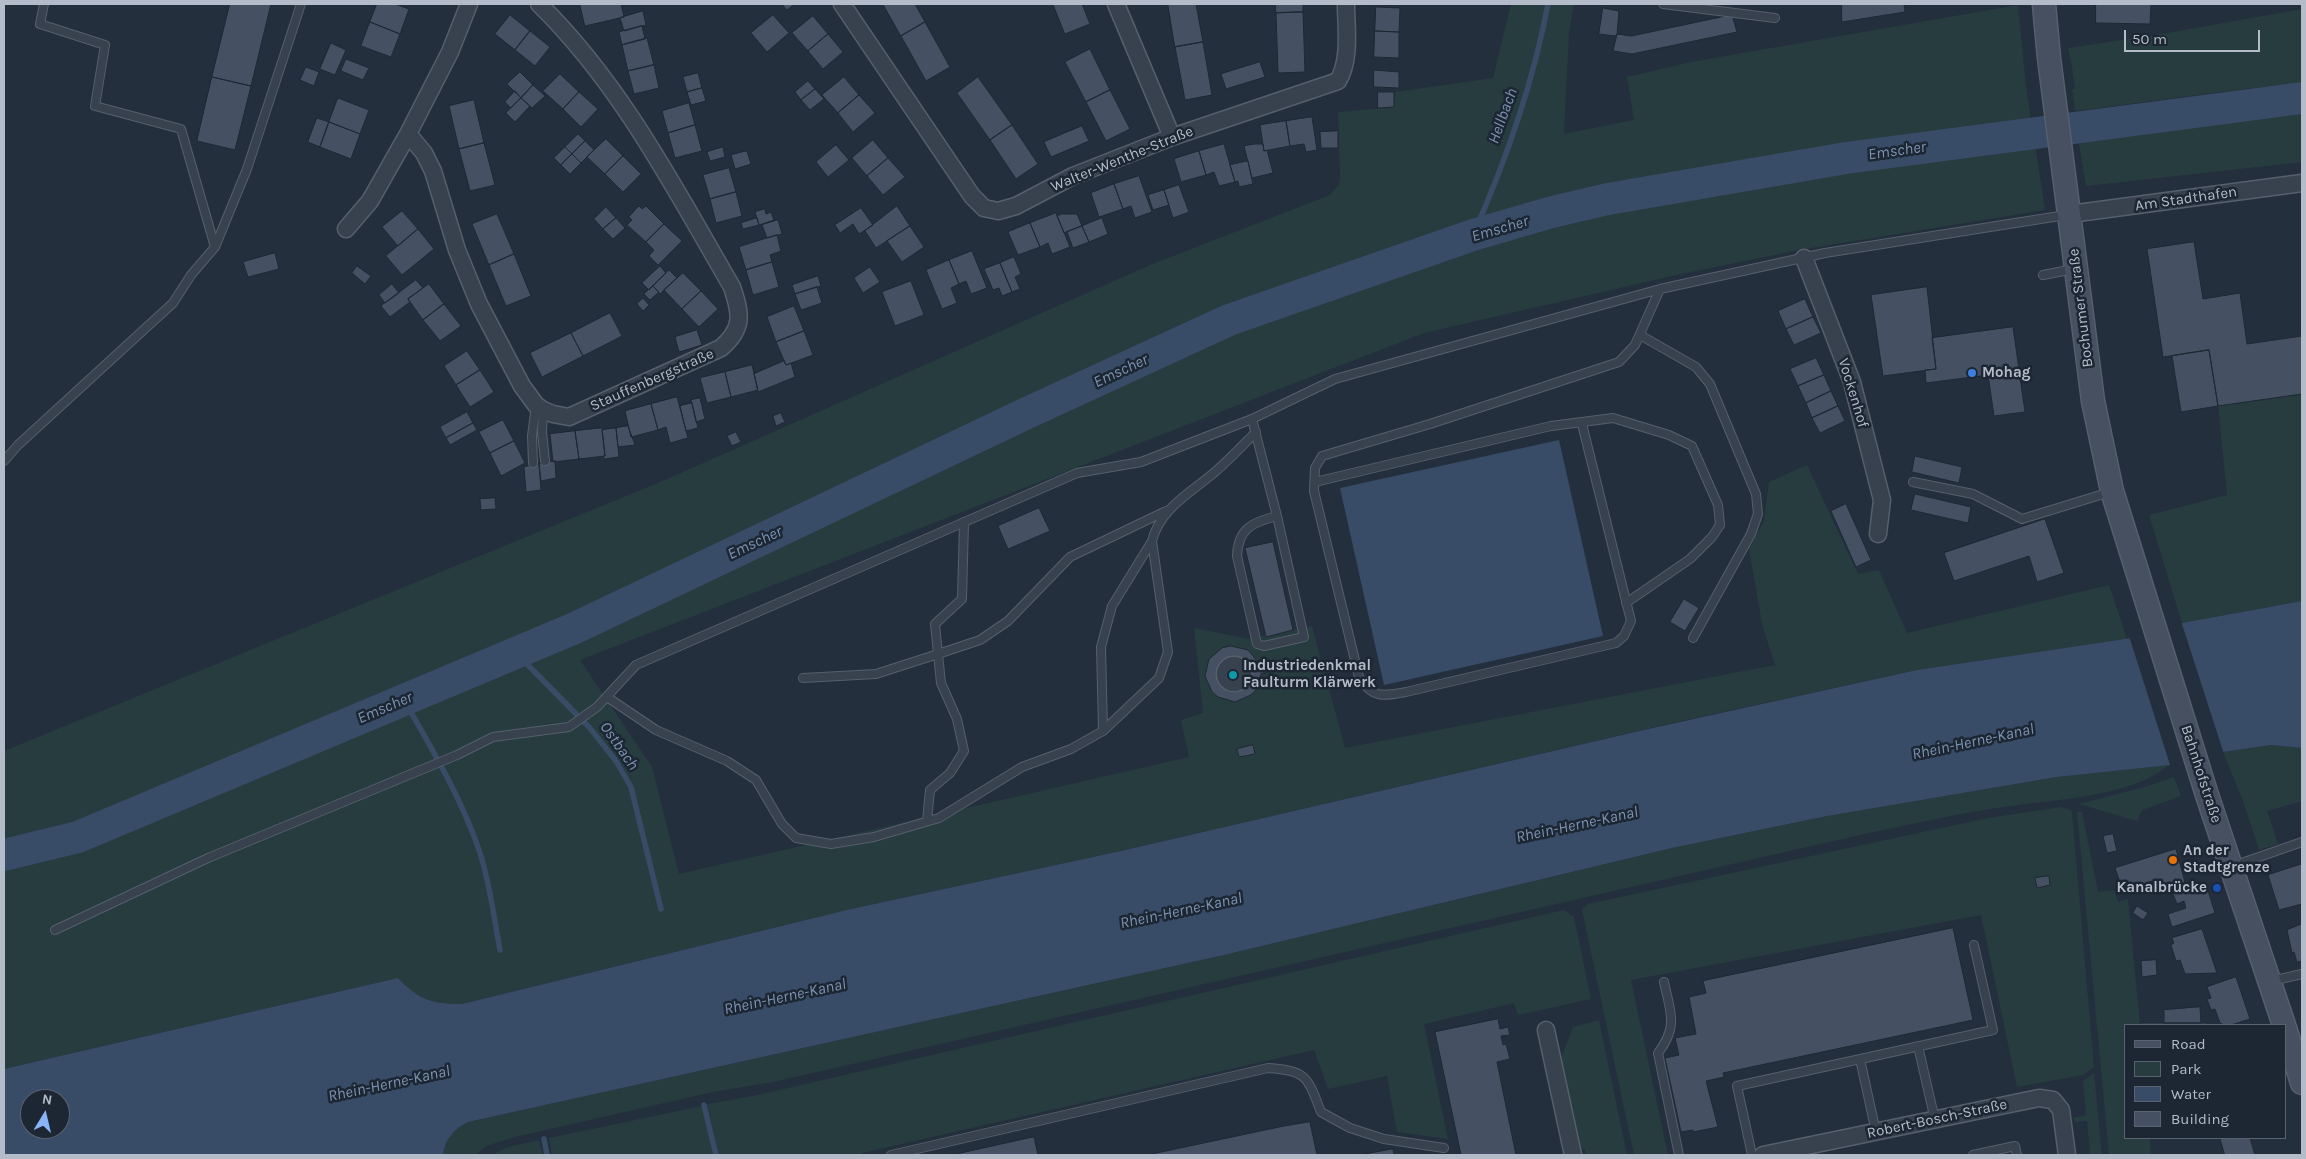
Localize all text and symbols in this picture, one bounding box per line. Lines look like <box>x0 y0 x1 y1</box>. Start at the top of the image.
scale bar <box>2126 20 2262 52</box>
text: 50 m <box>2132 30 2167 48</box>
water label: Hellbach <box>1484 86 1522 146</box>
street label: Walter-Wenthe-Straße <box>1048 122 1196 196</box>
water label: Emscher <box>1867 137 1927 165</box>
street label: Am Stadthafen <box>2134 183 2238 215</box>
water label: Emscher <box>1469 212 1531 246</box>
street label: Bochumer Straße <box>2065 248 2097 368</box>
street label: Stauffenbergstraße <box>587 345 717 415</box>
water label: Emscher <box>1091 350 1151 392</box>
street label: Vockenhof <box>1834 356 1872 430</box>
place label: Mohag <box>1982 364 2030 382</box>
marker: Mohag <box>1966 367 1978 379</box>
water label: Emscher <box>725 522 785 564</box>
place label: Industriedenkmal Faulturm Klärwerk <box>1243 657 1376 692</box>
marker: Industriedenkmal Faulturm Klärwerk <box>1227 669 1239 681</box>
water label: Emscher <box>354 688 416 728</box>
water label: Ostbach <box>595 718 643 774</box>
water label: Rhein-Herne-Kanal <box>1910 720 2036 764</box>
street label: Bahnhofstraße <box>2177 723 2225 825</box>
water label: Rhein-Herne-Kanal <box>1514 803 1640 847</box>
place label: An der Stadtgrenze <box>2183 842 2270 877</box>
marker: An der Stadtgrenze <box>2167 854 2179 866</box>
place label: Kanalbrücke <box>2116 879 2207 897</box>
marker: Kanalbrücke <box>2211 882 2223 894</box>
water label: Rhein-Herne-Kanal <box>1118 889 1244 933</box>
water label: Rhein-Herne-Kanal <box>722 975 848 1019</box>
legend <box>2124 1024 2286 1139</box>
text: Road <box>2171 1035 2206 1053</box>
text: Park <box>2171 1060 2201 1078</box>
water label: Rhein-Herne-Kanal <box>326 1062 452 1106</box>
text: Water <box>2171 1085 2211 1103</box>
north arrow <box>20 1089 70 1139</box>
text: N <box>41 1090 54 1109</box>
street label: Robert-Bosch-Straße <box>1865 1095 2009 1143</box>
text: Building <box>2171 1110 2229 1128</box>

